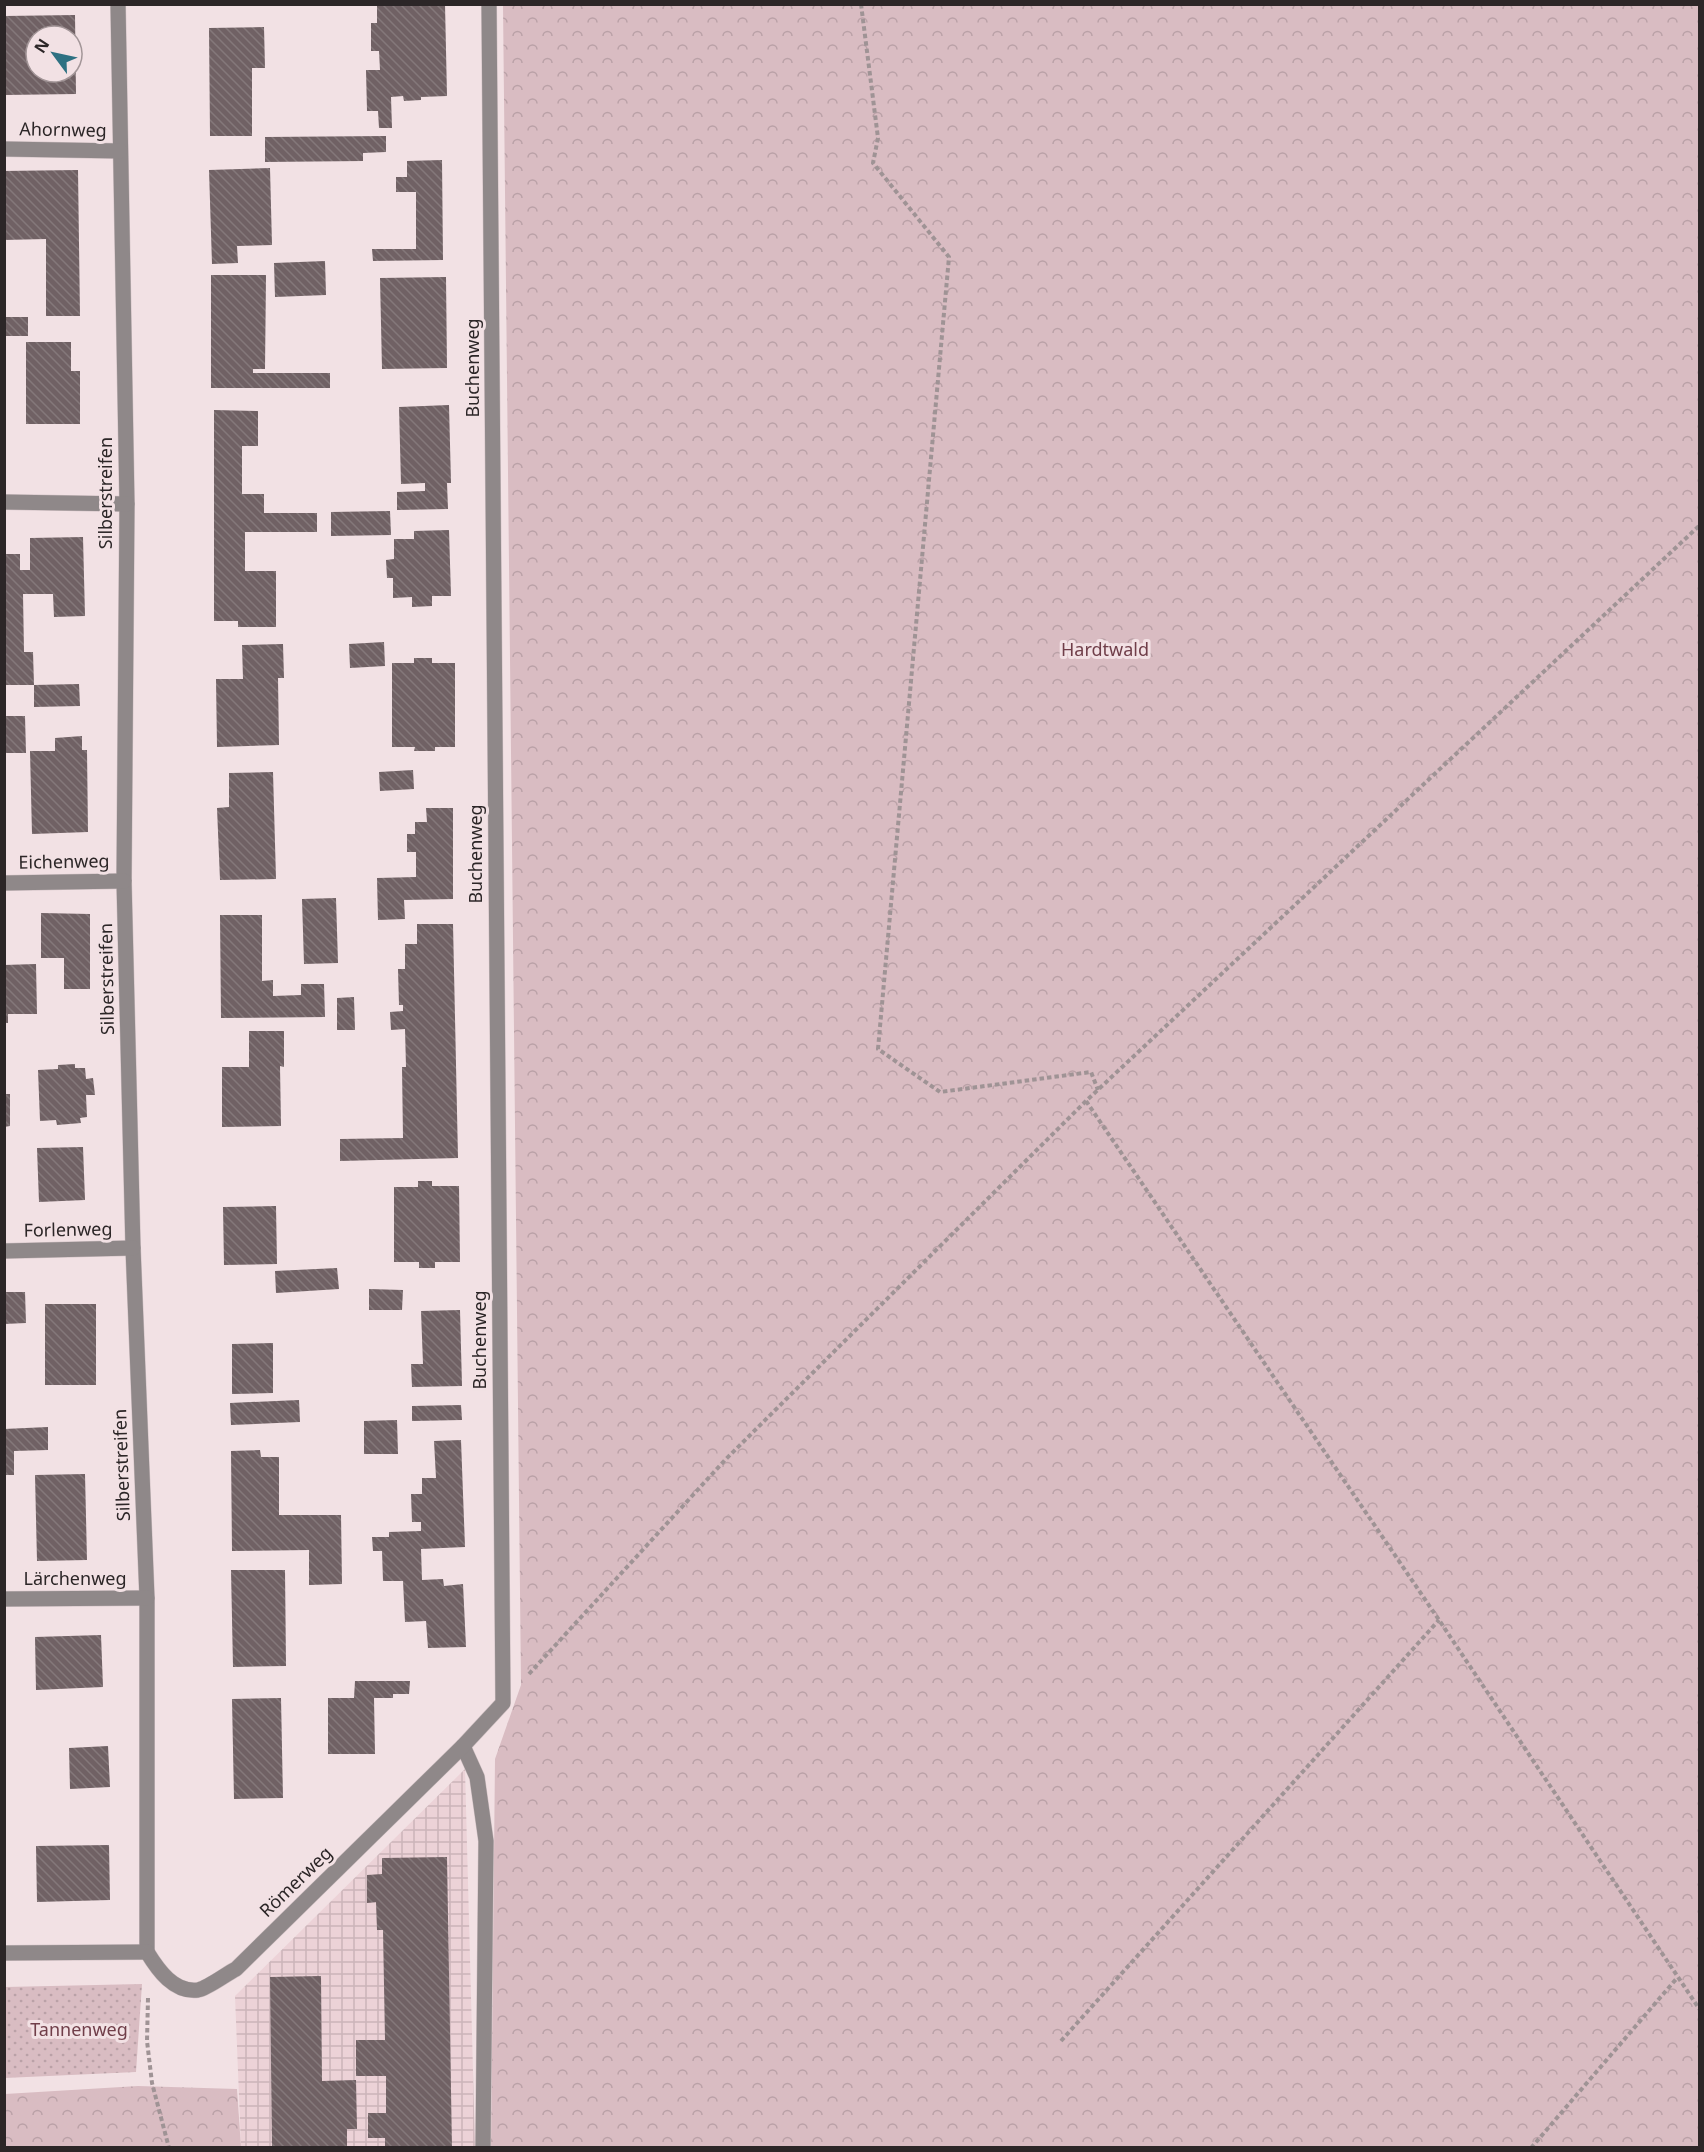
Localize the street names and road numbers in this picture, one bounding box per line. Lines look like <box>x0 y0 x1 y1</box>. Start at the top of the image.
street label: Ahornweg <box>19 116 107 142</box>
street label: Buchenweg <box>460 318 484 418</box>
street label: Silberstreifen <box>93 437 117 549</box>
street label: Buchenweg <box>463 804 487 904</box>
street label: Eichenweg <box>18 848 110 874</box>
street label: Silberstreifen <box>93 923 119 1035</box>
street label: Forlenweg <box>23 1216 113 1242</box>
street label: Buchenweg <box>467 1290 491 1390</box>
street label: Silberstreifen <box>107 1409 135 1522</box>
street label: Lärchenweg <box>23 1566 127 1590</box>
street label: Römerweg <box>254 1841 337 1922</box>

